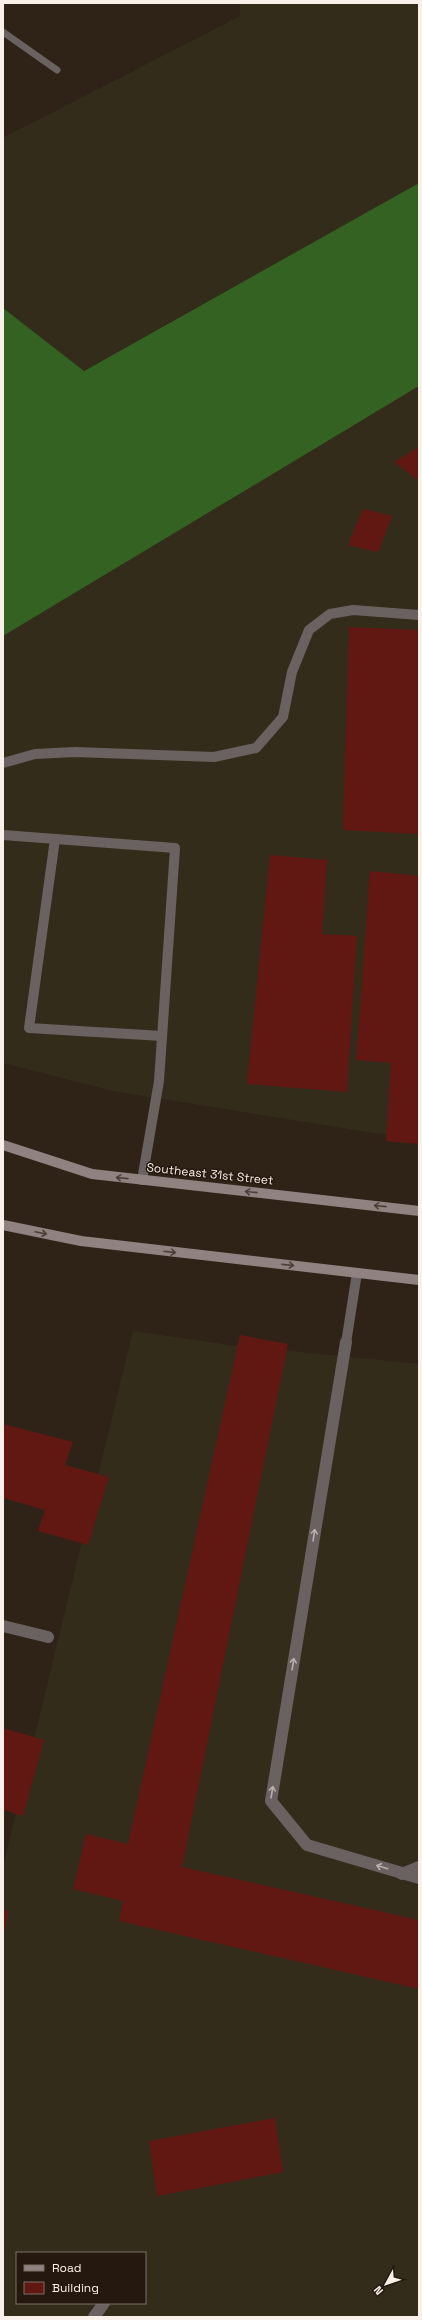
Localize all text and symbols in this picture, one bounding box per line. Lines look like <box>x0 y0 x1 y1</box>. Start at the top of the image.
street label: Southeast 31st Street <box>146 1159 274 1189</box>
one-way arrow <box>116 1174 129 1181</box>
one-way arrow <box>245 1188 258 1196</box>
one-way arrow <box>374 1202 387 1210</box>
one-way arrow <box>34 1229 47 1237</box>
one-way arrow <box>163 1248 176 1255</box>
one-way arrow <box>281 1262 294 1269</box>
one-way arrow <box>310 1529 318 1542</box>
one-way arrow <box>289 1657 297 1670</box>
one-way arrow <box>268 1786 276 1799</box>
one-way arrow <box>375 1863 388 1870</box>
legend <box>16 2252 146 2304</box>
text: Road <box>52 2260 81 2276</box>
north arrow <box>366 2264 406 2304</box>
text: Building <box>52 2280 99 2296</box>
text: N <box>371 2283 386 2298</box>

